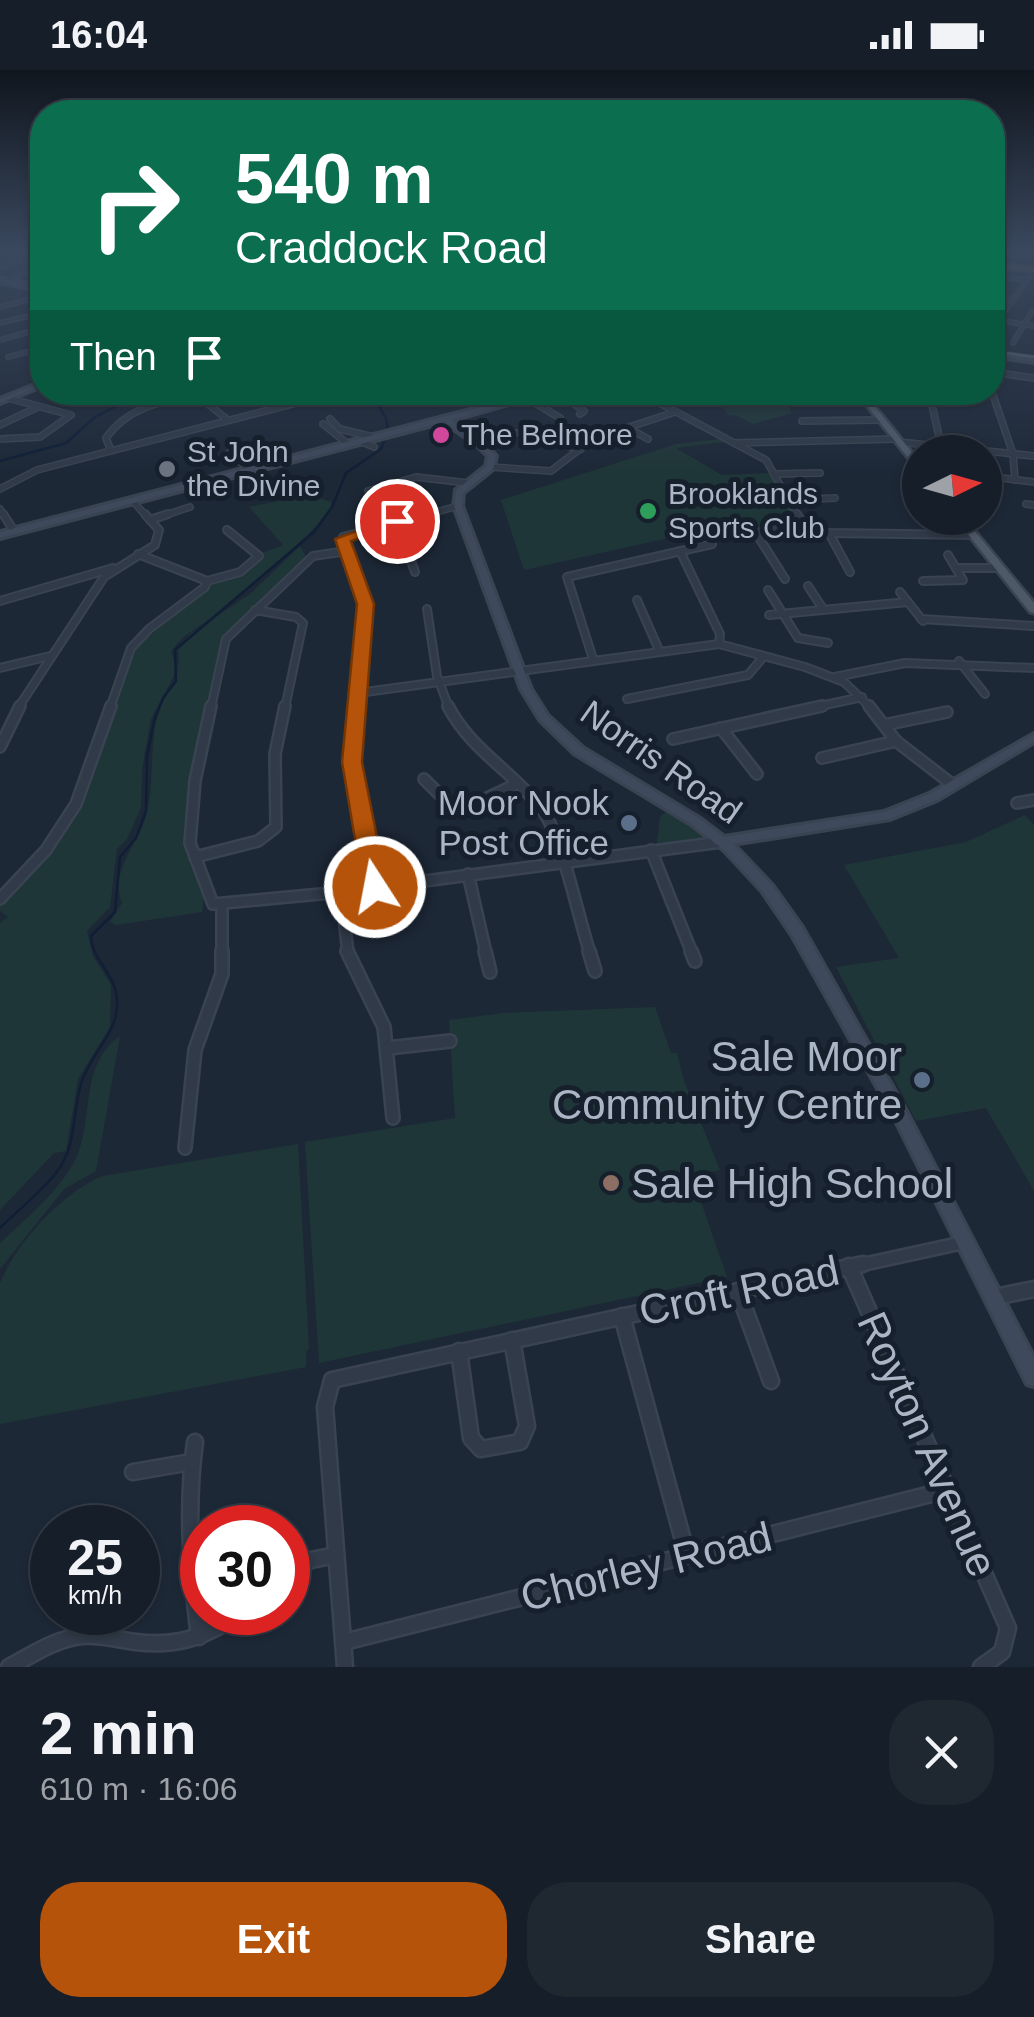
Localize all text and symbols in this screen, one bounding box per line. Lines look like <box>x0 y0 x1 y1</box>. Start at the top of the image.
text: 16:04 <box>50 14 147 56</box>
icon: right <box>70 140 200 270</box>
text: 540 m <box>235 140 433 218</box>
text: Craddock Road <box>235 222 548 273</box>
icon: arrive <box>177 330 232 385</box>
text: Then <box>70 336 157 378</box>
place label: The Belmore <box>461 418 633 451</box>
marker: The Belmore <box>430 424 452 446</box>
place label: St John the Divine <box>187 435 320 502</box>
north arrow <box>902 435 1002 535</box>
map controls <box>902 435 1002 535</box>
marker: St John the Divine <box>156 458 178 480</box>
place label: Brooklands Sports Club <box>668 477 825 544</box>
pin <box>355 479 440 564</box>
icon: arrive <box>370 494 425 549</box>
marker: Brooklands Sports Club <box>637 500 659 522</box>
street label: Norris Road <box>574 692 749 831</box>
place label: Moor Nook Post Office <box>438 783 610 862</box>
marker: Moor Nook Post Office <box>618 812 640 834</box>
position arrow <box>323 835 427 939</box>
place label: Sale Moor Community Centre <box>552 1033 902 1128</box>
marker: Sale Moor Community Centre <box>911 1069 933 1091</box>
place label: Sale High School <box>631 1160 953 1207</box>
marker: Sale High School <box>600 1172 622 1194</box>
street label: Croft Road <box>635 1246 843 1335</box>
street label: Royton Avenue <box>848 1305 1007 1584</box>
speed limit sign: 30 <box>180 1505 310 1635</box>
street label: Chorley Road <box>516 1513 776 1620</box>
text: 25 <box>67 1530 123 1586</box>
text: km/h <box>68 1581 122 1609</box>
text: 2 min <box>40 1700 197 1767</box>
button: close <box>889 1700 994 1805</box>
text: 610 m · 16:06 <box>40 1771 237 1807</box>
button: Exit <box>40 1882 507 1997</box>
button: Share <box>527 1882 994 1997</box>

